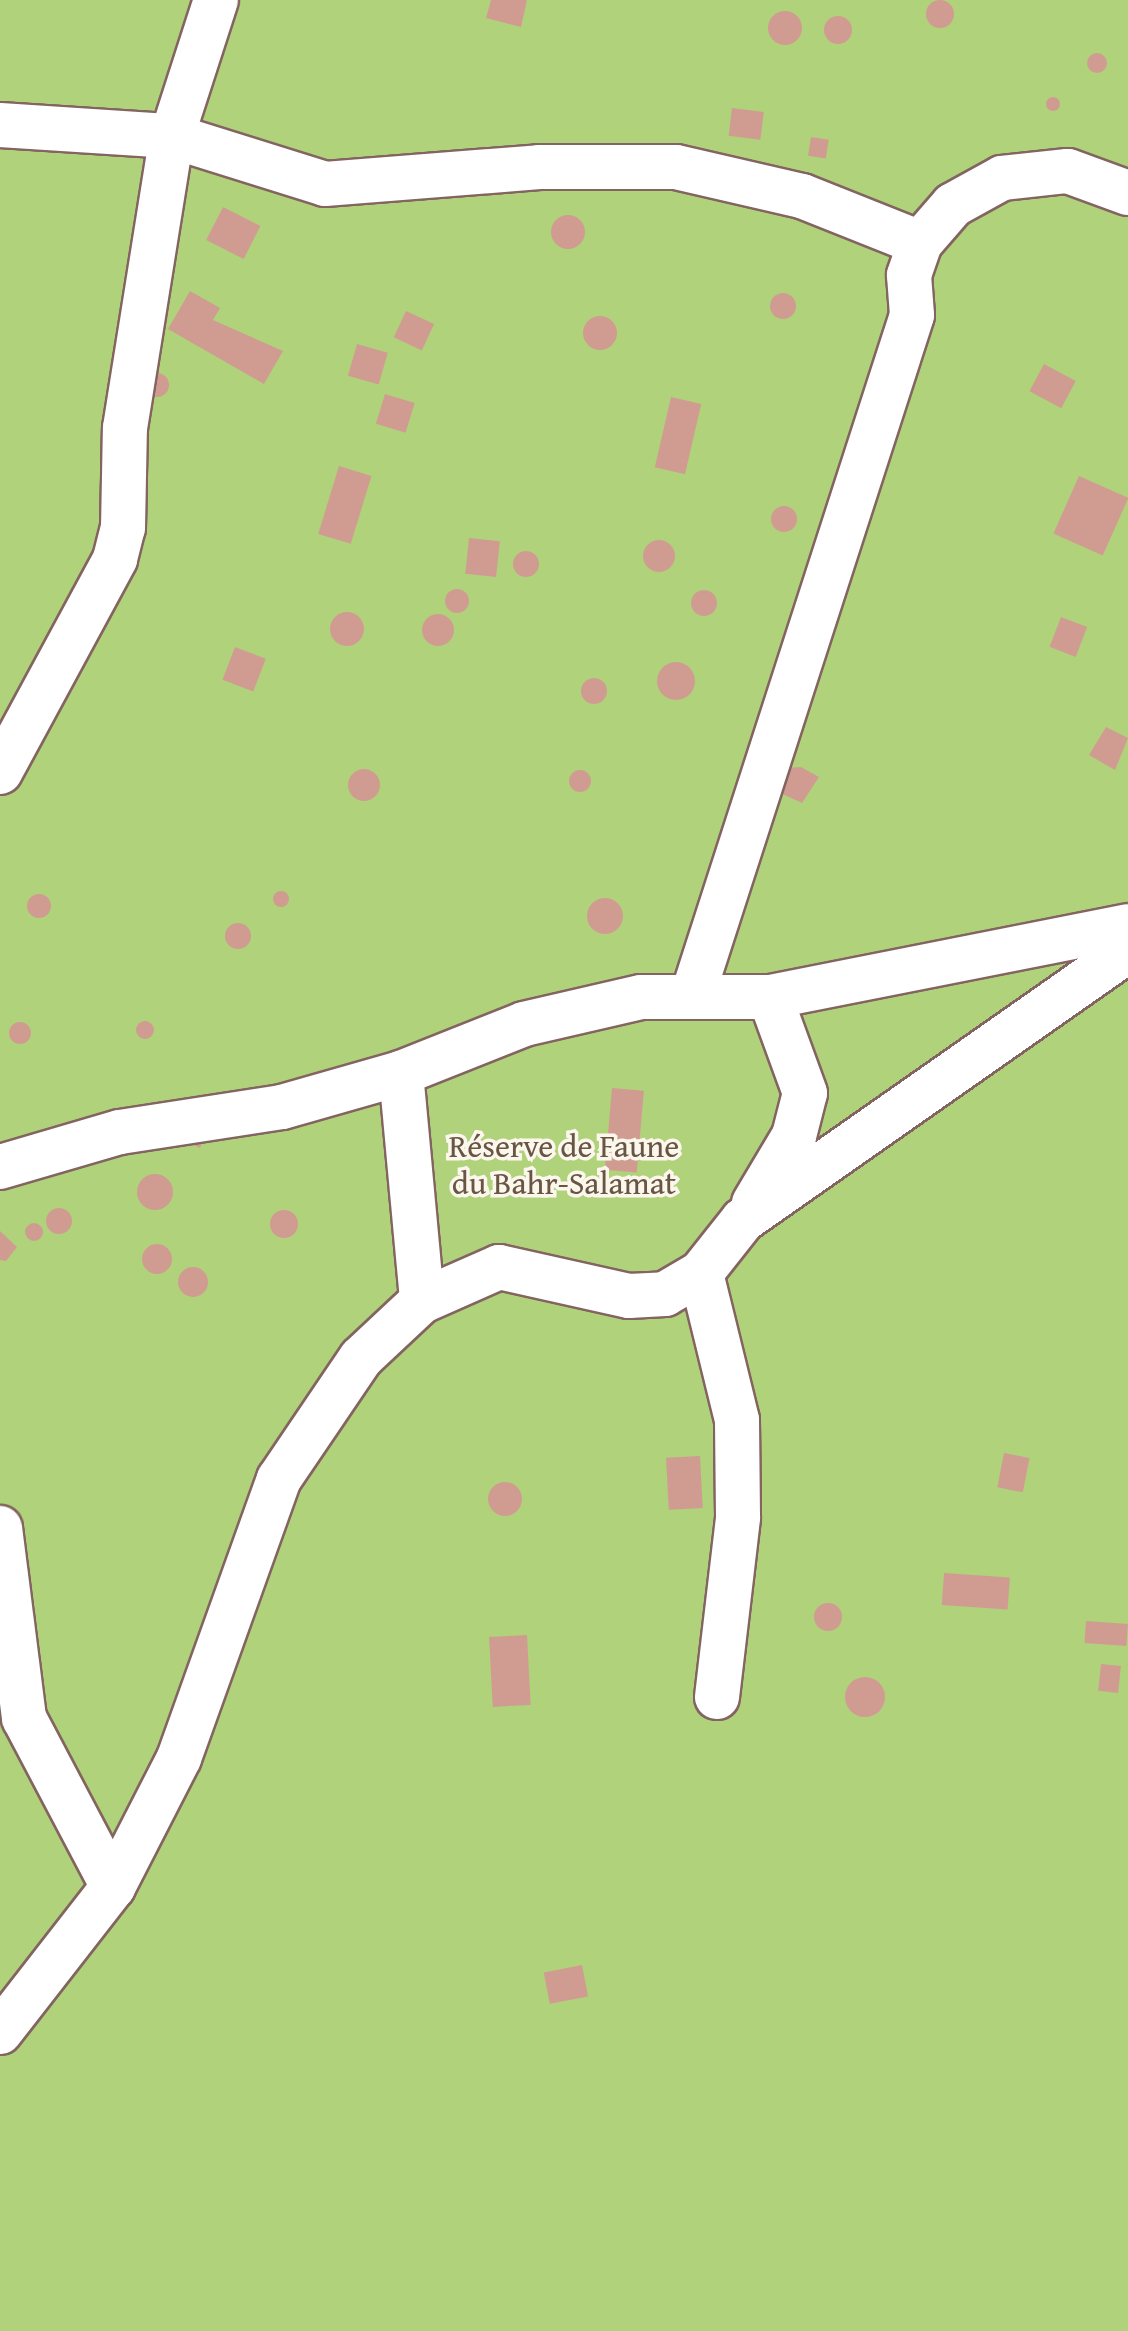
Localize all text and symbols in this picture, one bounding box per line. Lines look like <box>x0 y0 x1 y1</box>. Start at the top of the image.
park label: Réserve de Faune du Bahr-Salamat <box>449 1128 679 1203</box>

